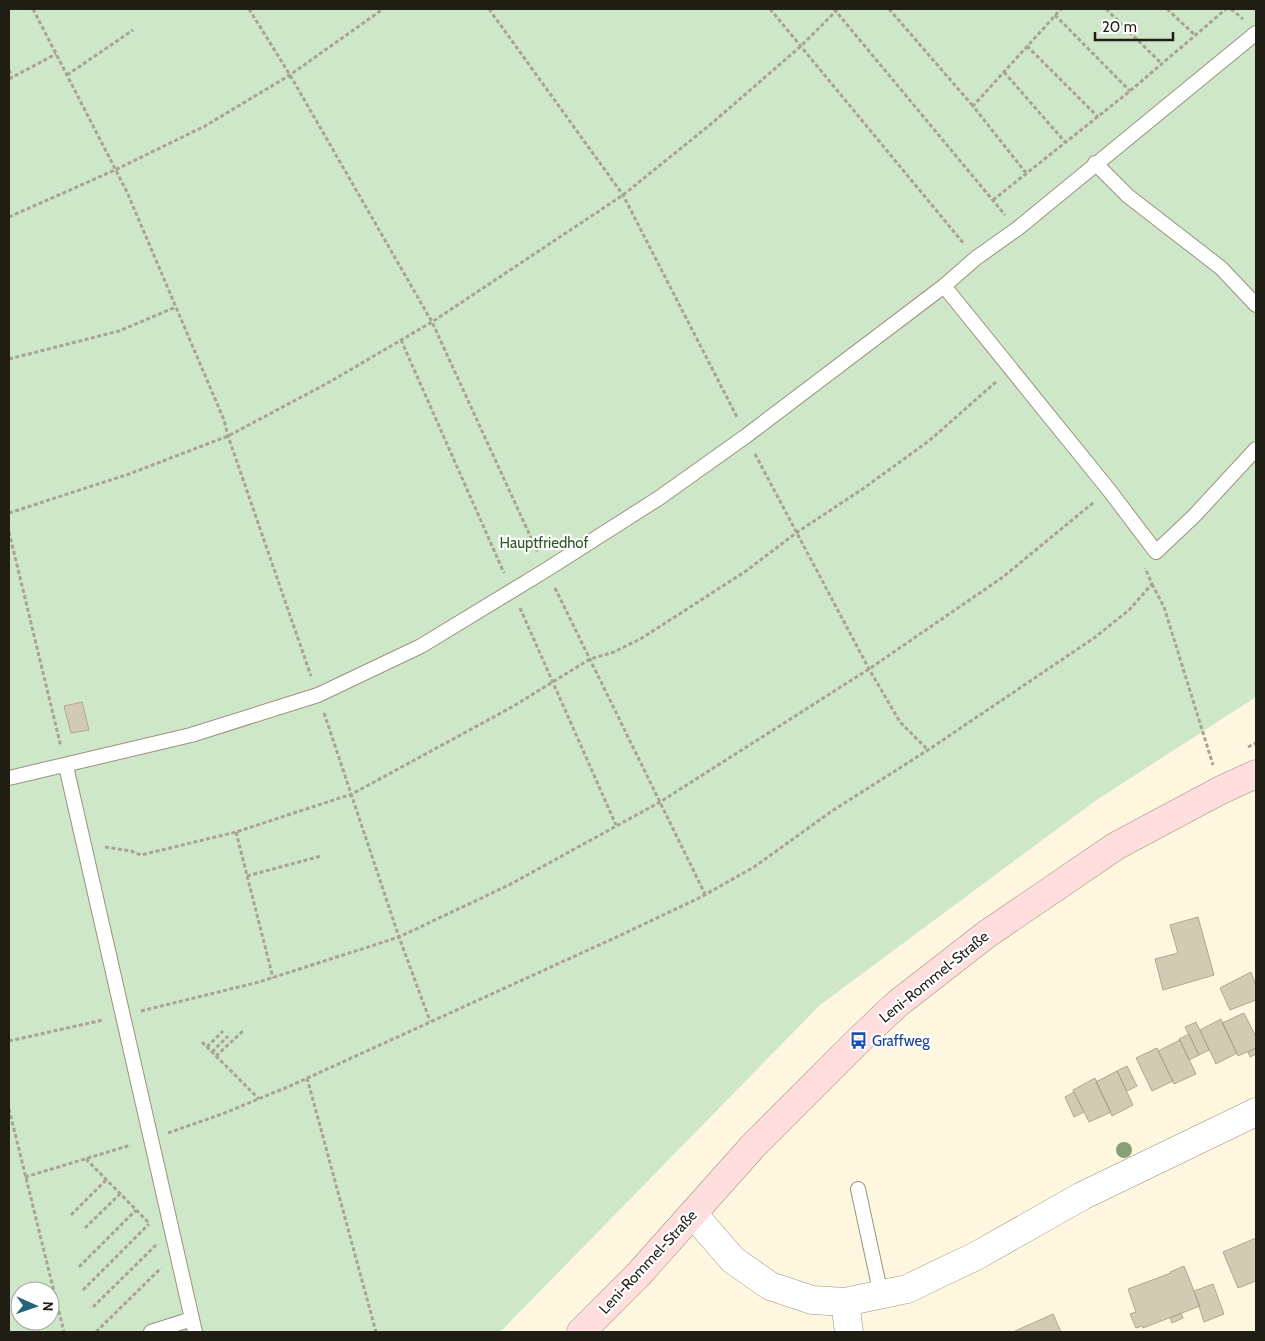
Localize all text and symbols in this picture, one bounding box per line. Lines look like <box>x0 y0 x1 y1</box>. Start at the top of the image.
scale bar <box>1095 10 1172 42</box>
text: 20 m <box>1102 18 1137 36</box>
park label: Hauptfriedhof <box>500 534 589 552</box>
street label: Leni-Rommel-Straße <box>876 927 993 1027</box>
bus stop icon: Graffweg <box>848 1031 868 1051</box>
place label: Graffweg <box>872 1032 930 1050</box>
street label: Leni-Rommel-Straße <box>595 1206 701 1318</box>
north arrow <box>10 1281 60 1331</box>
text: N <box>39 1301 57 1312</box>

